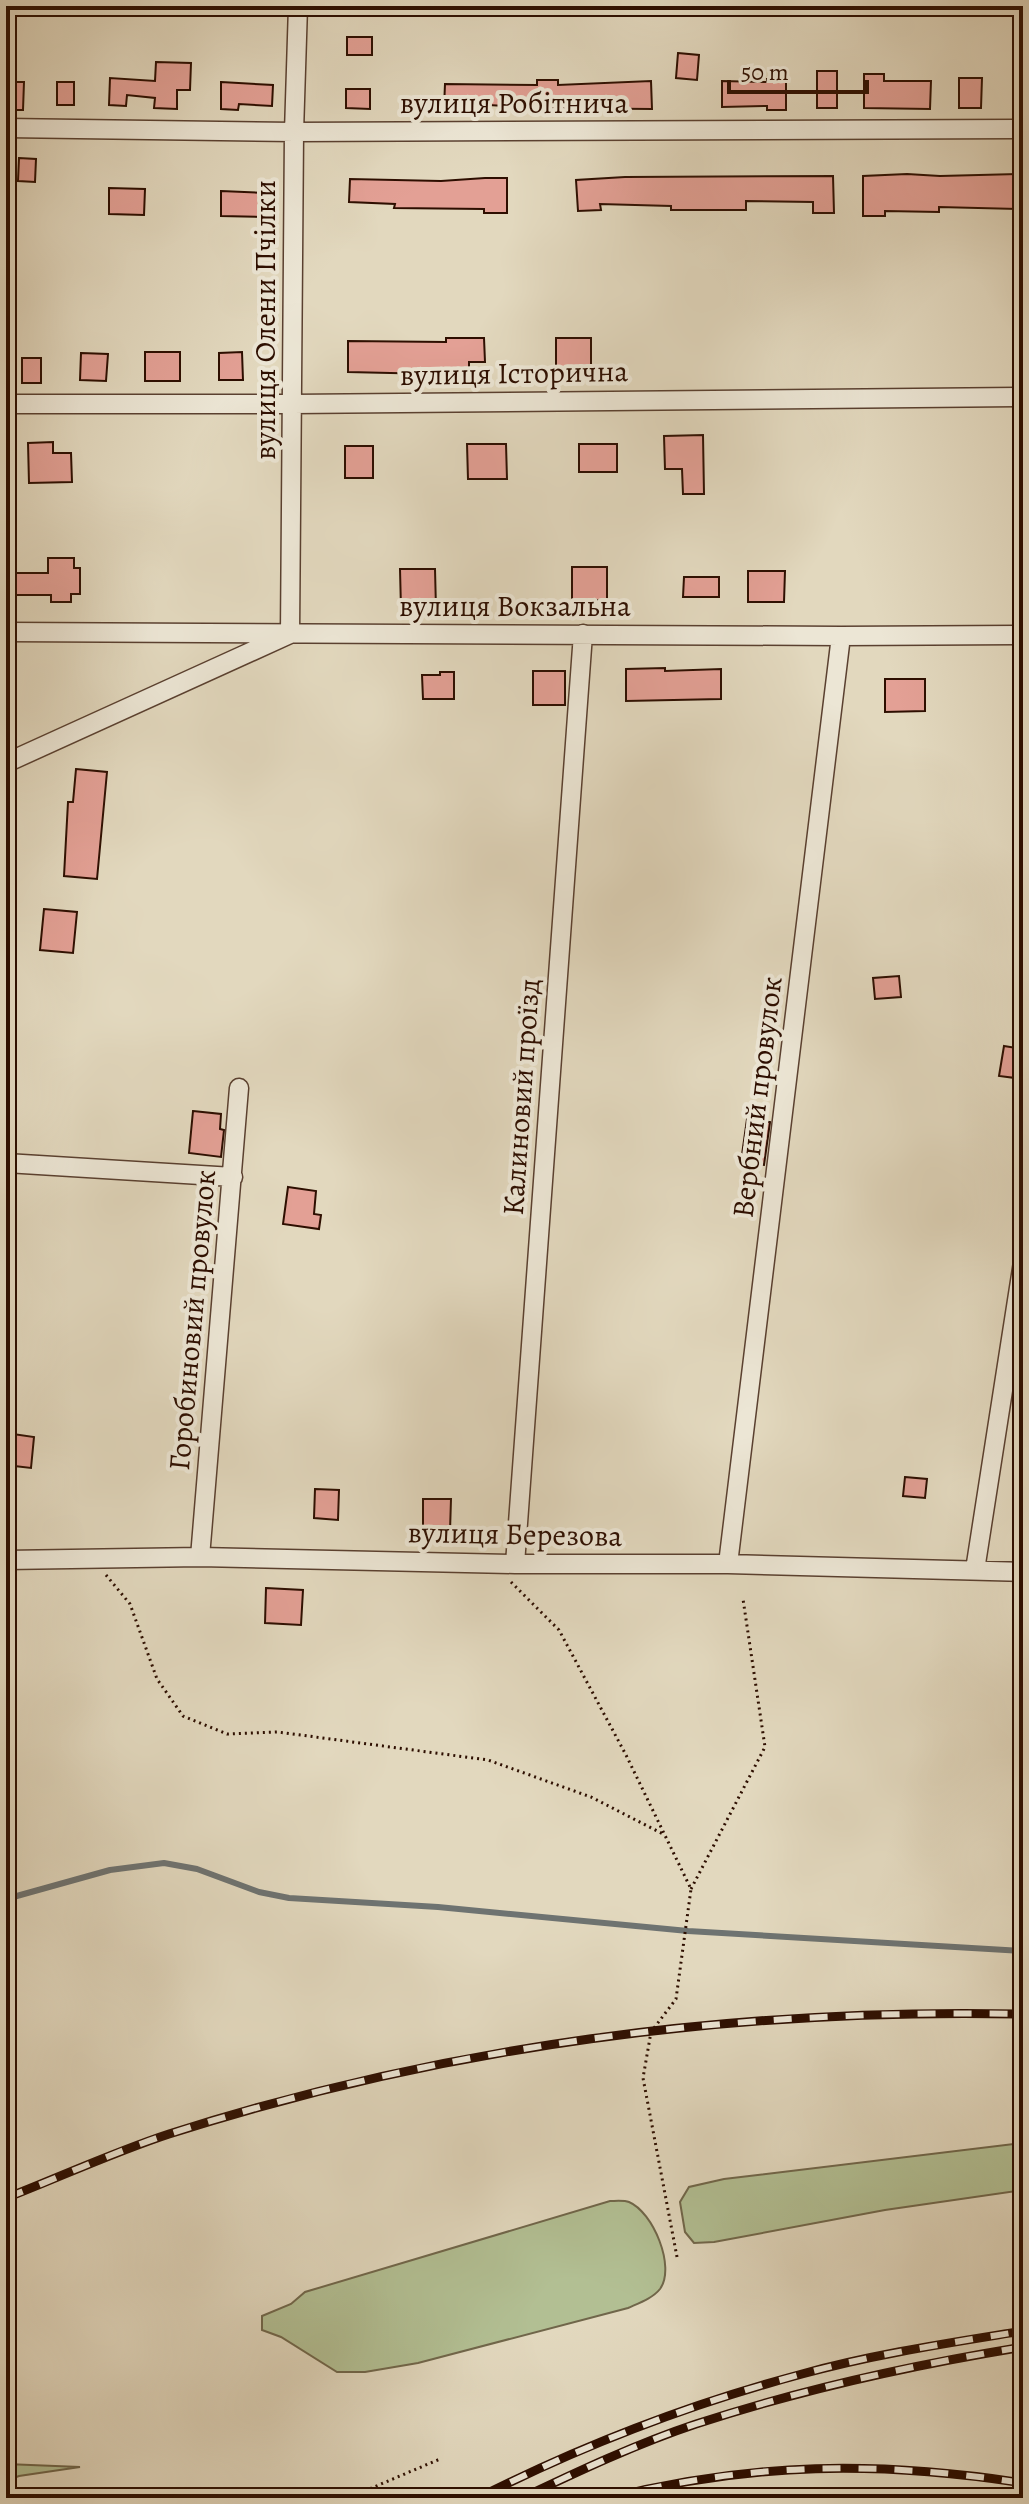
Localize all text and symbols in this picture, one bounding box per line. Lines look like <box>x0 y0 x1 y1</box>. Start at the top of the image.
scale bar <box>729 44 867 94</box>
text: 50 m <box>741 56 789 88</box>
street label: вулиця Робітнича <box>400 83 628 123</box>
street label: вулиця Олени Пчілки <box>245 180 285 460</box>
street label: вулиця Історична <box>400 351 629 395</box>
street label: вулиця Вокзальна <box>399 586 631 626</box>
street label: Вербний провулок <box>722 974 792 1220</box>
street label: Калиновий проїзд <box>493 977 549 1217</box>
street label: Горобиновий провулок <box>159 1168 225 1472</box>
street label: вулиця Березова <box>407 1512 623 1556</box>

